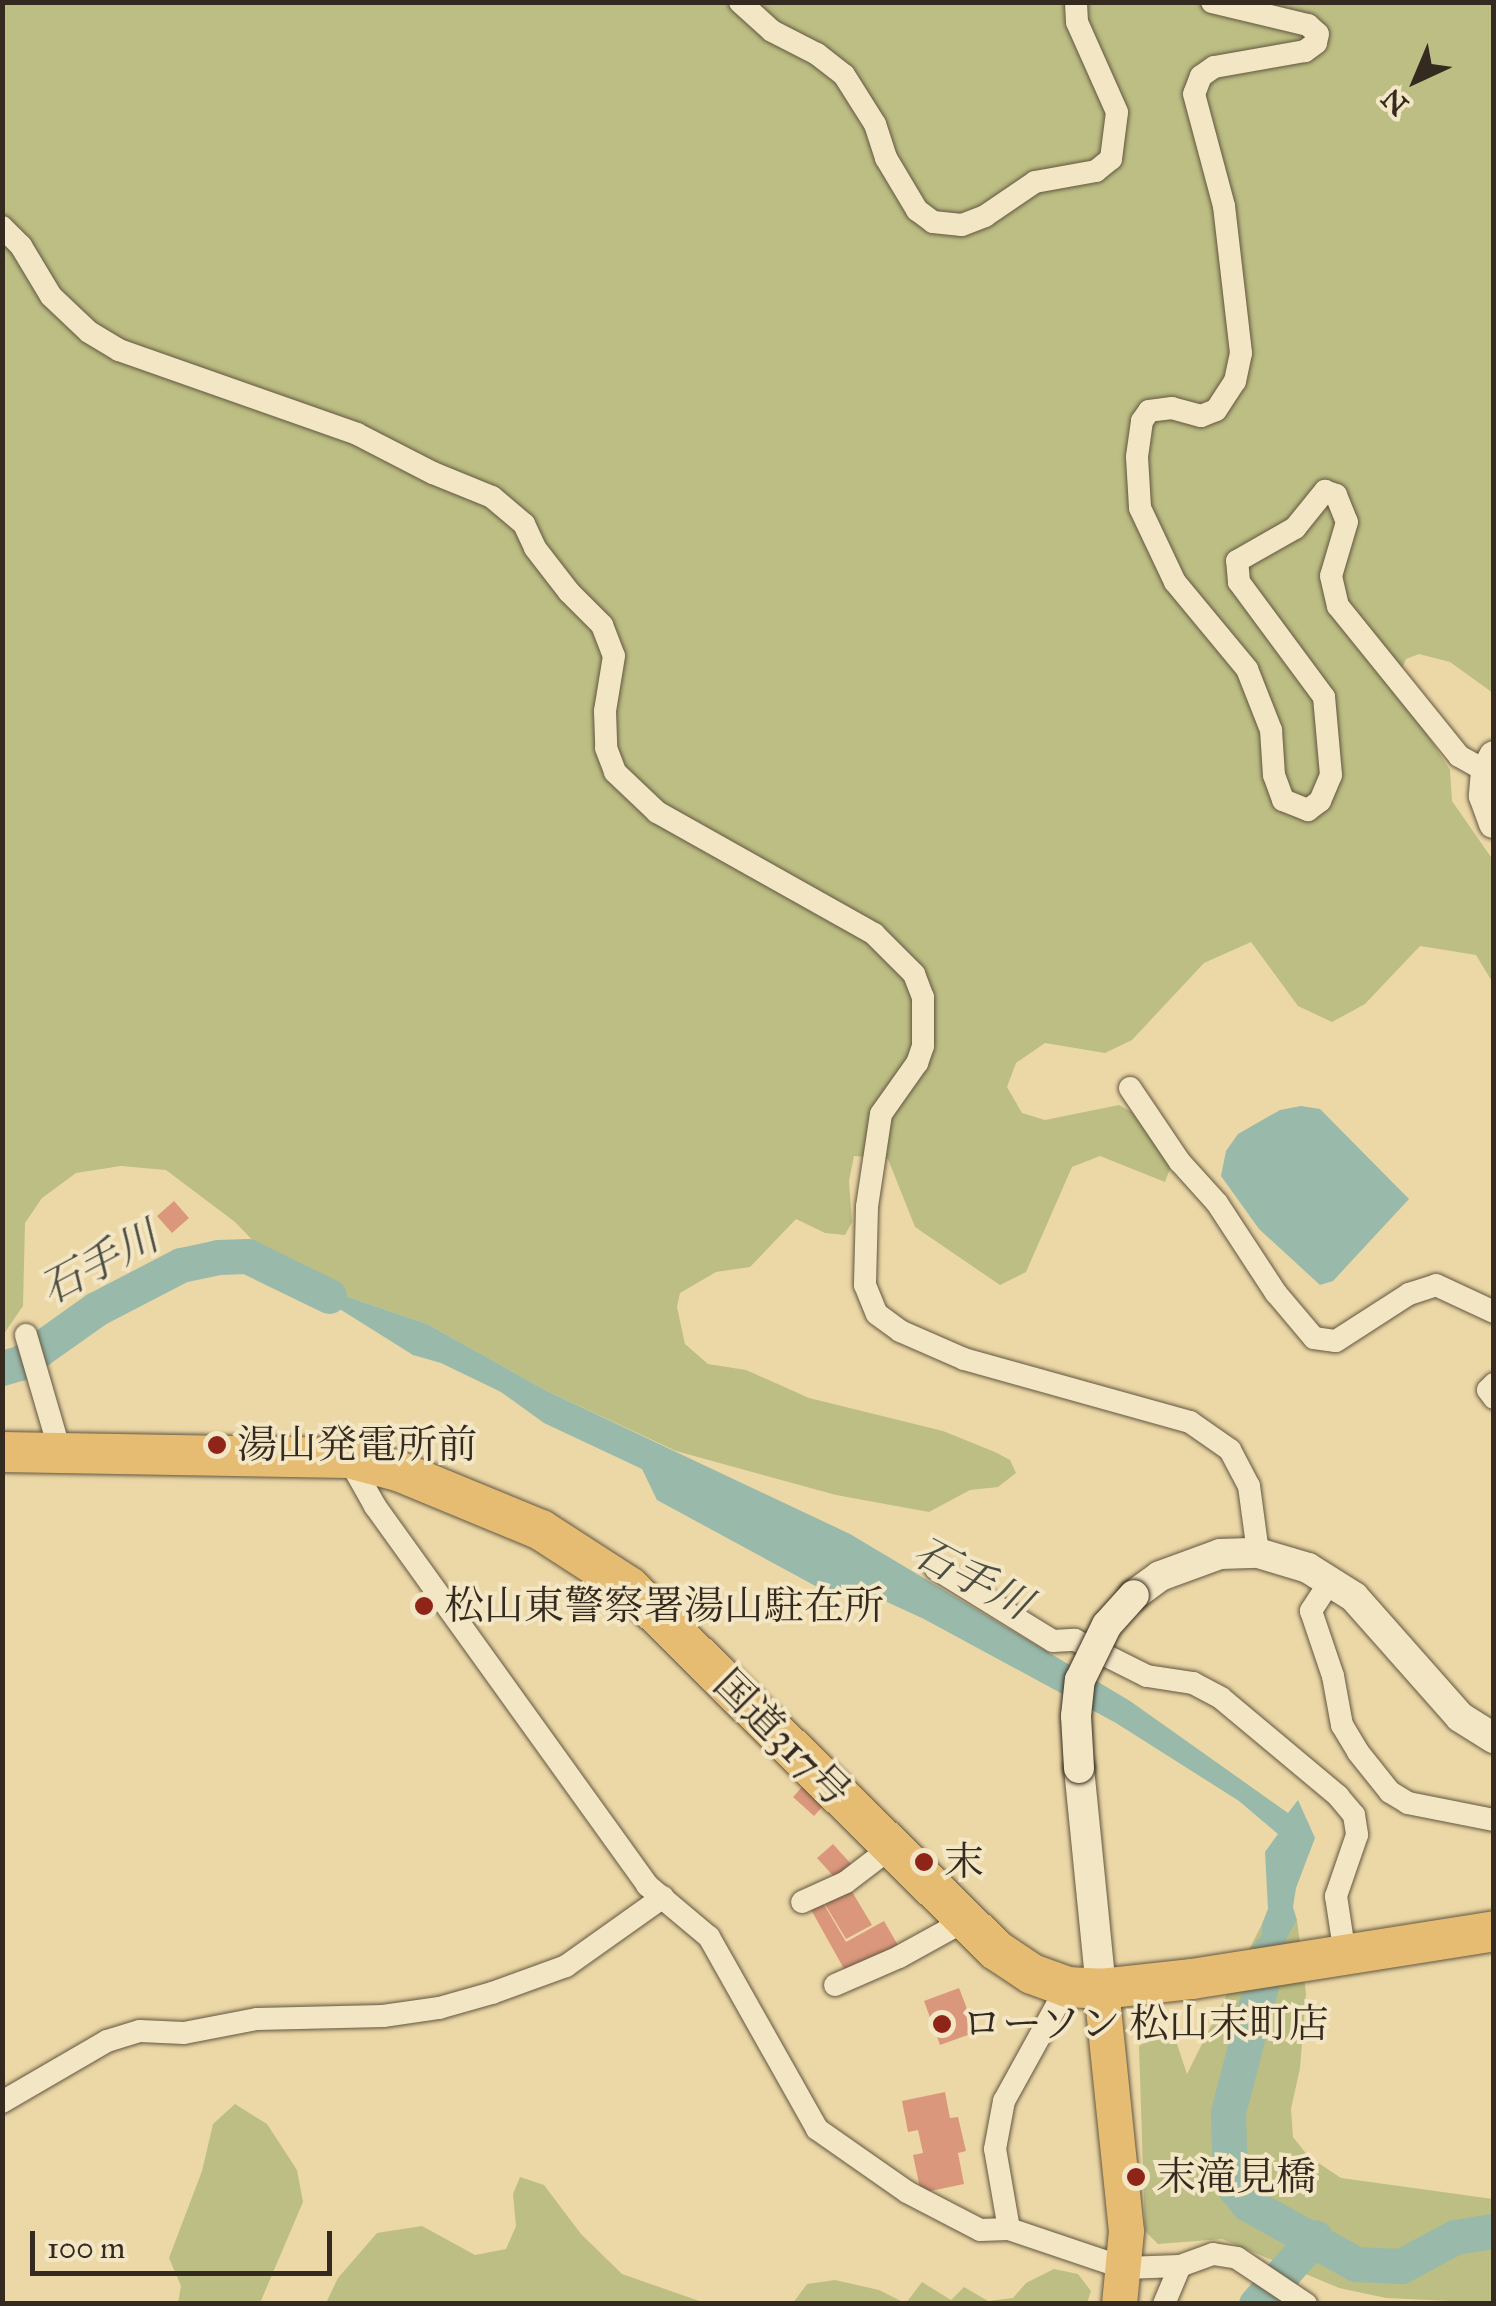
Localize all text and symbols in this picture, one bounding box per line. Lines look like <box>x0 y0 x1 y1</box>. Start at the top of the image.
north arrow <box>1366 30 1466 130</box>
text: N <box>1374 81 1416 123</box>
water label: 石手川 <box>32 1211 166 1315</box>
place label: 湯山発電所前 <box>237 1421 477 1469</box>
marker: 湯山発電所前 <box>206 1434 228 1456</box>
water label: 石手川 <box>905 1526 1039 1630</box>
place label: 松山東警察署湯山駐在所 <box>444 1582 884 1630</box>
marker: 松山東警察署湯山駐在所 <box>413 1595 435 1617</box>
street label: 国道317号 <box>704 1660 860 1816</box>
place label: 末 <box>944 1838 984 1886</box>
marker: 末 <box>913 1851 935 1873</box>
place label: ローソン 松山末町店 <box>962 2000 1331 2048</box>
marker: ローソン 松山末町店 <box>931 2013 953 2035</box>
place label: 末滝見橋 <box>1156 2153 1316 2201</box>
marker: 末滝見橋 <box>1125 2166 1147 2188</box>
scale bar <box>35 2211 338 2273</box>
text: 100 m <box>47 2230 125 2266</box>

